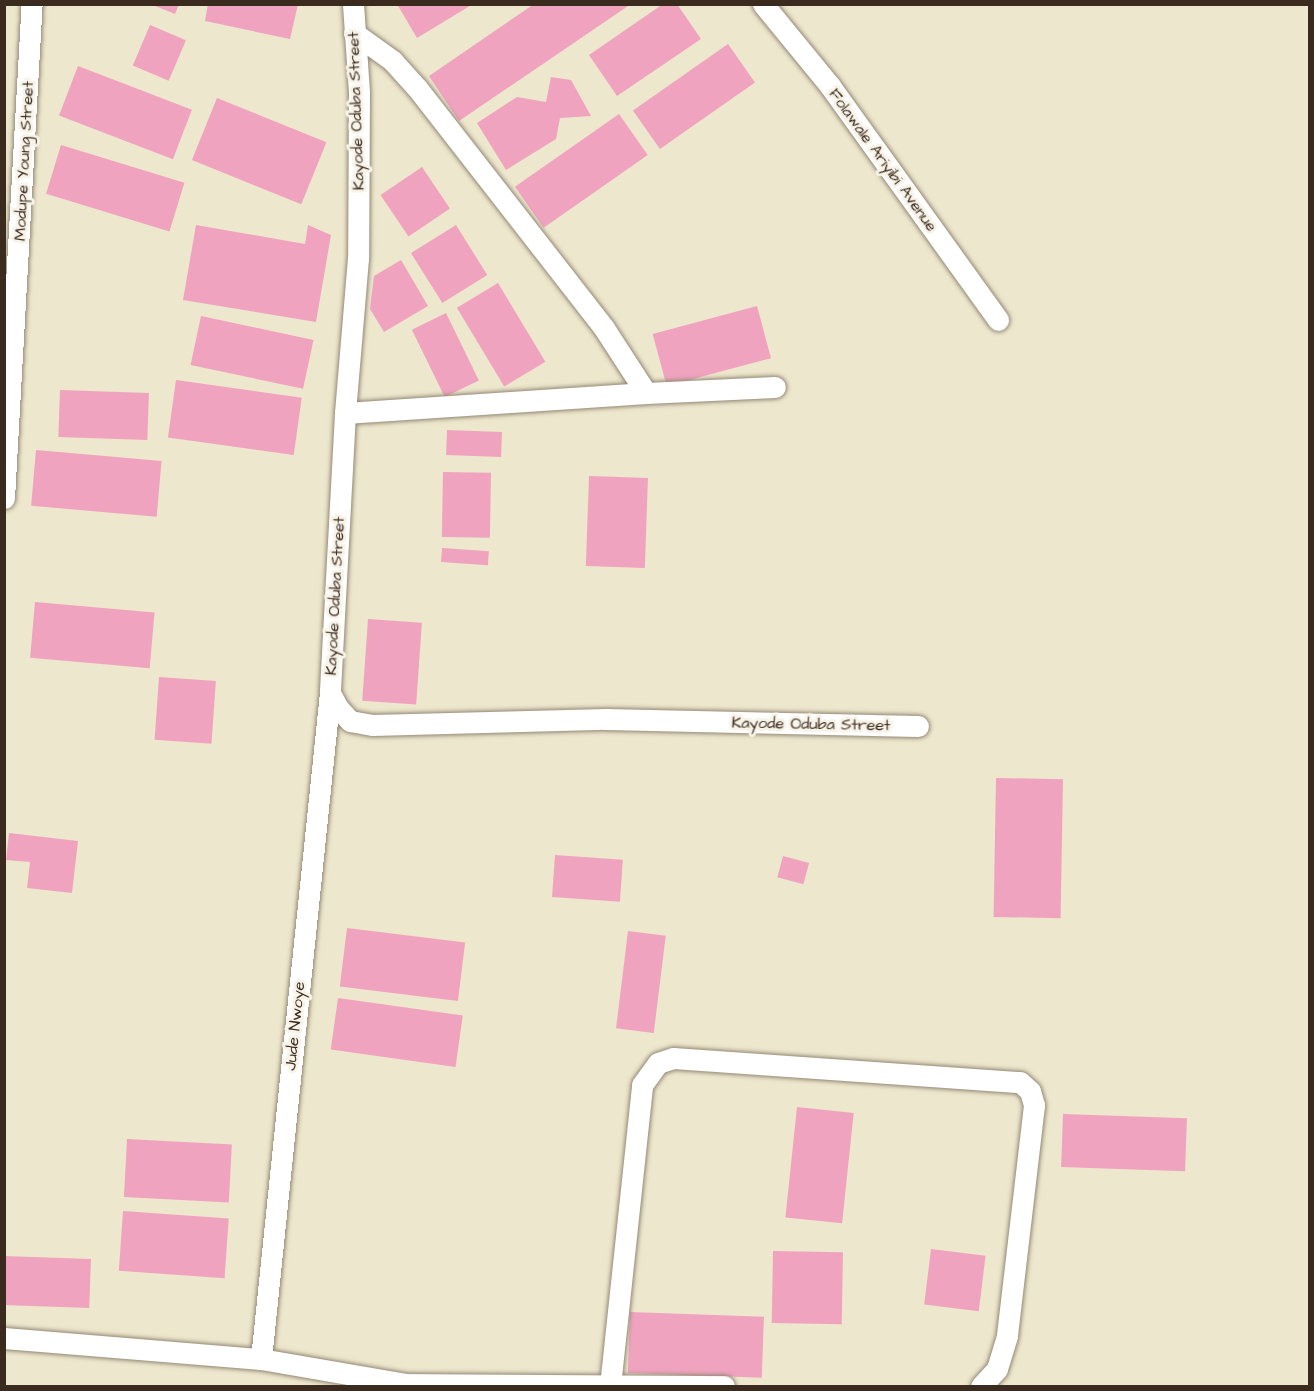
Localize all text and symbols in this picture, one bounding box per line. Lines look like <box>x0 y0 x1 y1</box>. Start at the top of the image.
street label: Kayode Oduba Street <box>344 31 368 191</box>
street label: Modupe Young Street <box>10 80 38 242</box>
street label: Folawale Ariyibi Avenue <box>825 85 941 235</box>
street label: Kayode Oduba Street <box>321 516 349 676</box>
street label: Kayode Oduba Street <box>731 713 891 735</box>
street label: Jude Nwoye <box>281 981 309 1071</box>

